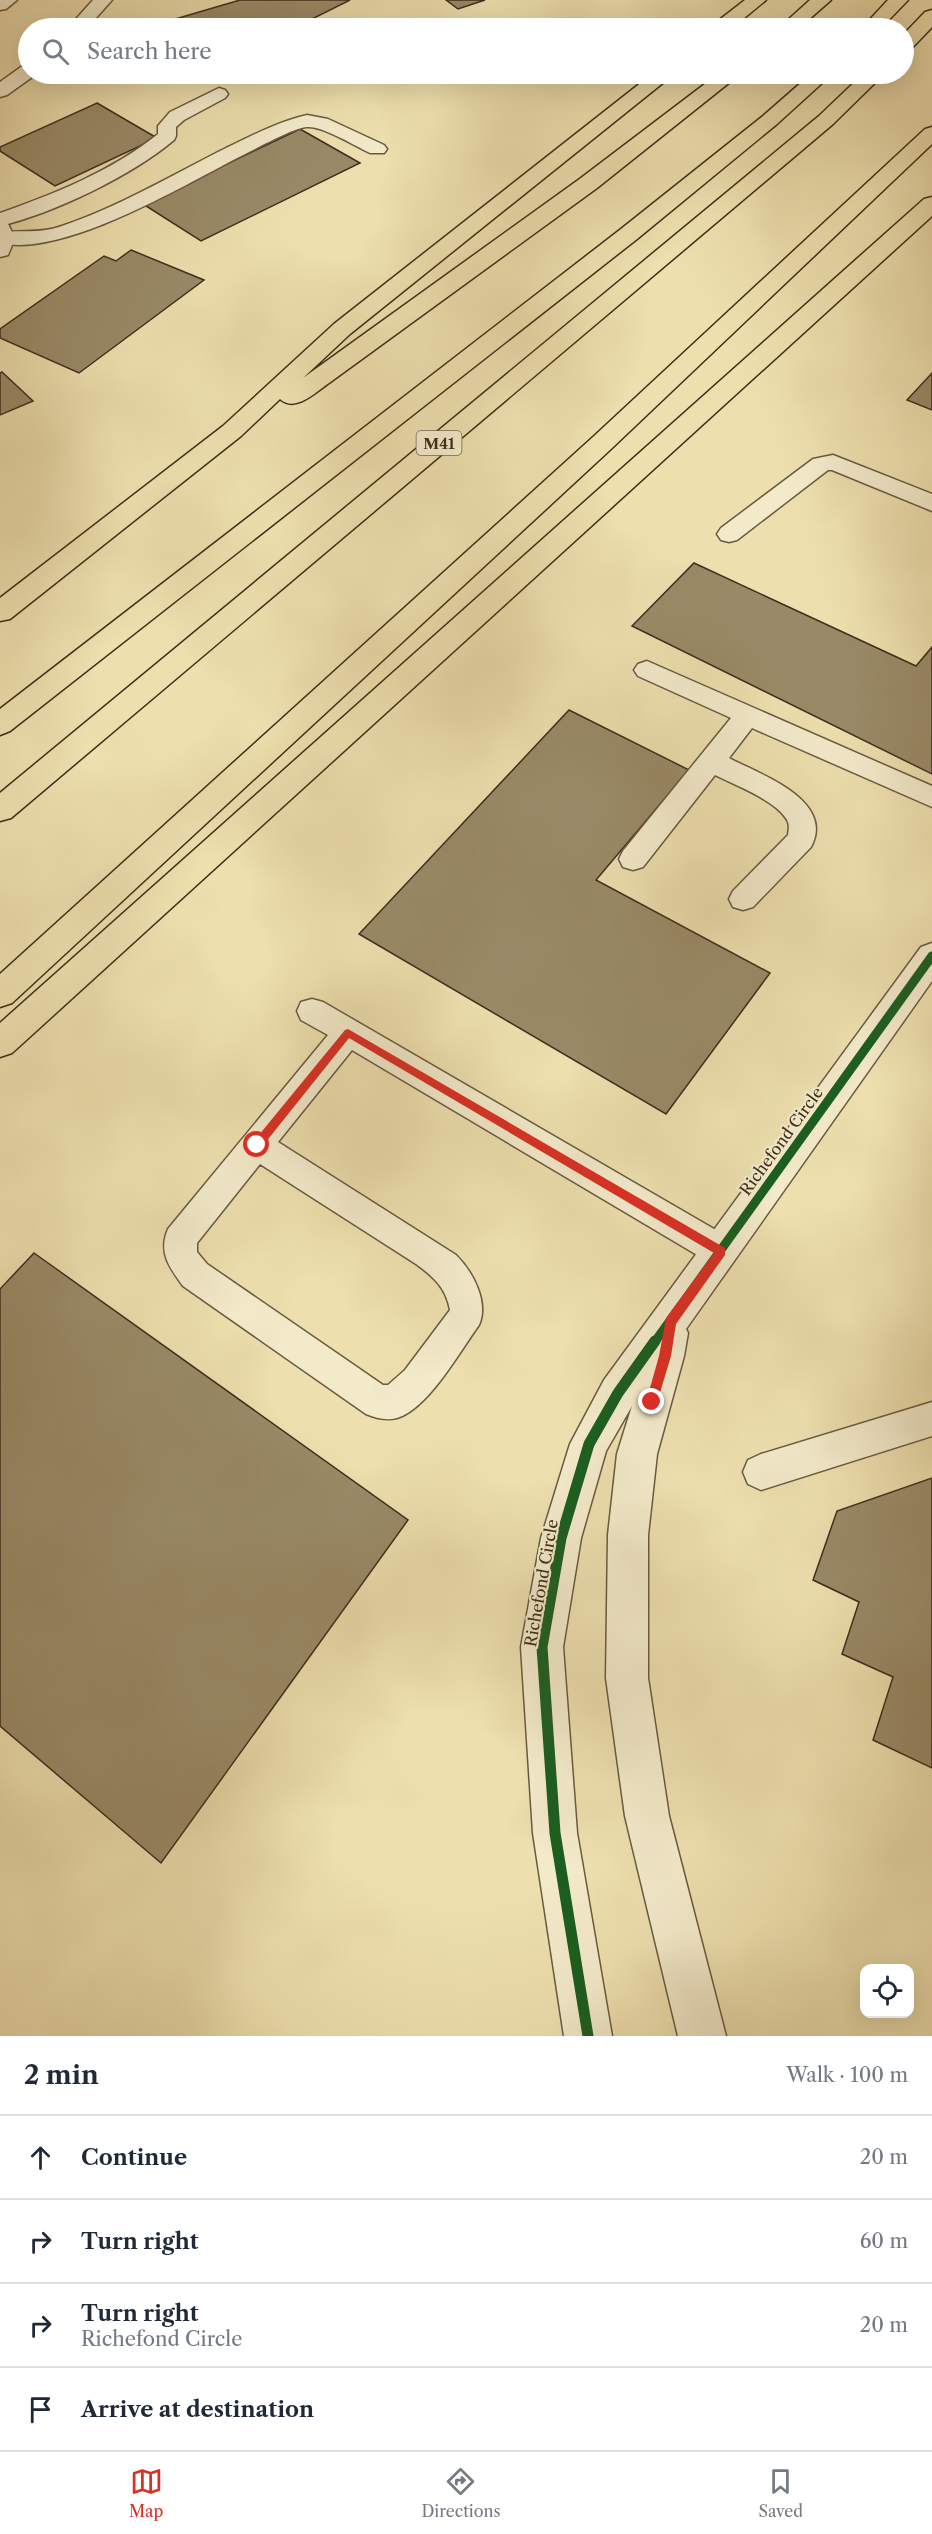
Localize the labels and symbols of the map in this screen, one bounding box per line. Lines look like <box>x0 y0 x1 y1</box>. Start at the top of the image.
road number: M41 <box>416 431 462 455</box>
street label: Richefond Circle <box>735 1083 827 1199</box>
route start <box>243 1131 269 1157</box>
route end <box>638 1388 664 1414</box>
street label: Richefond Circle <box>520 1518 562 1648</box>

